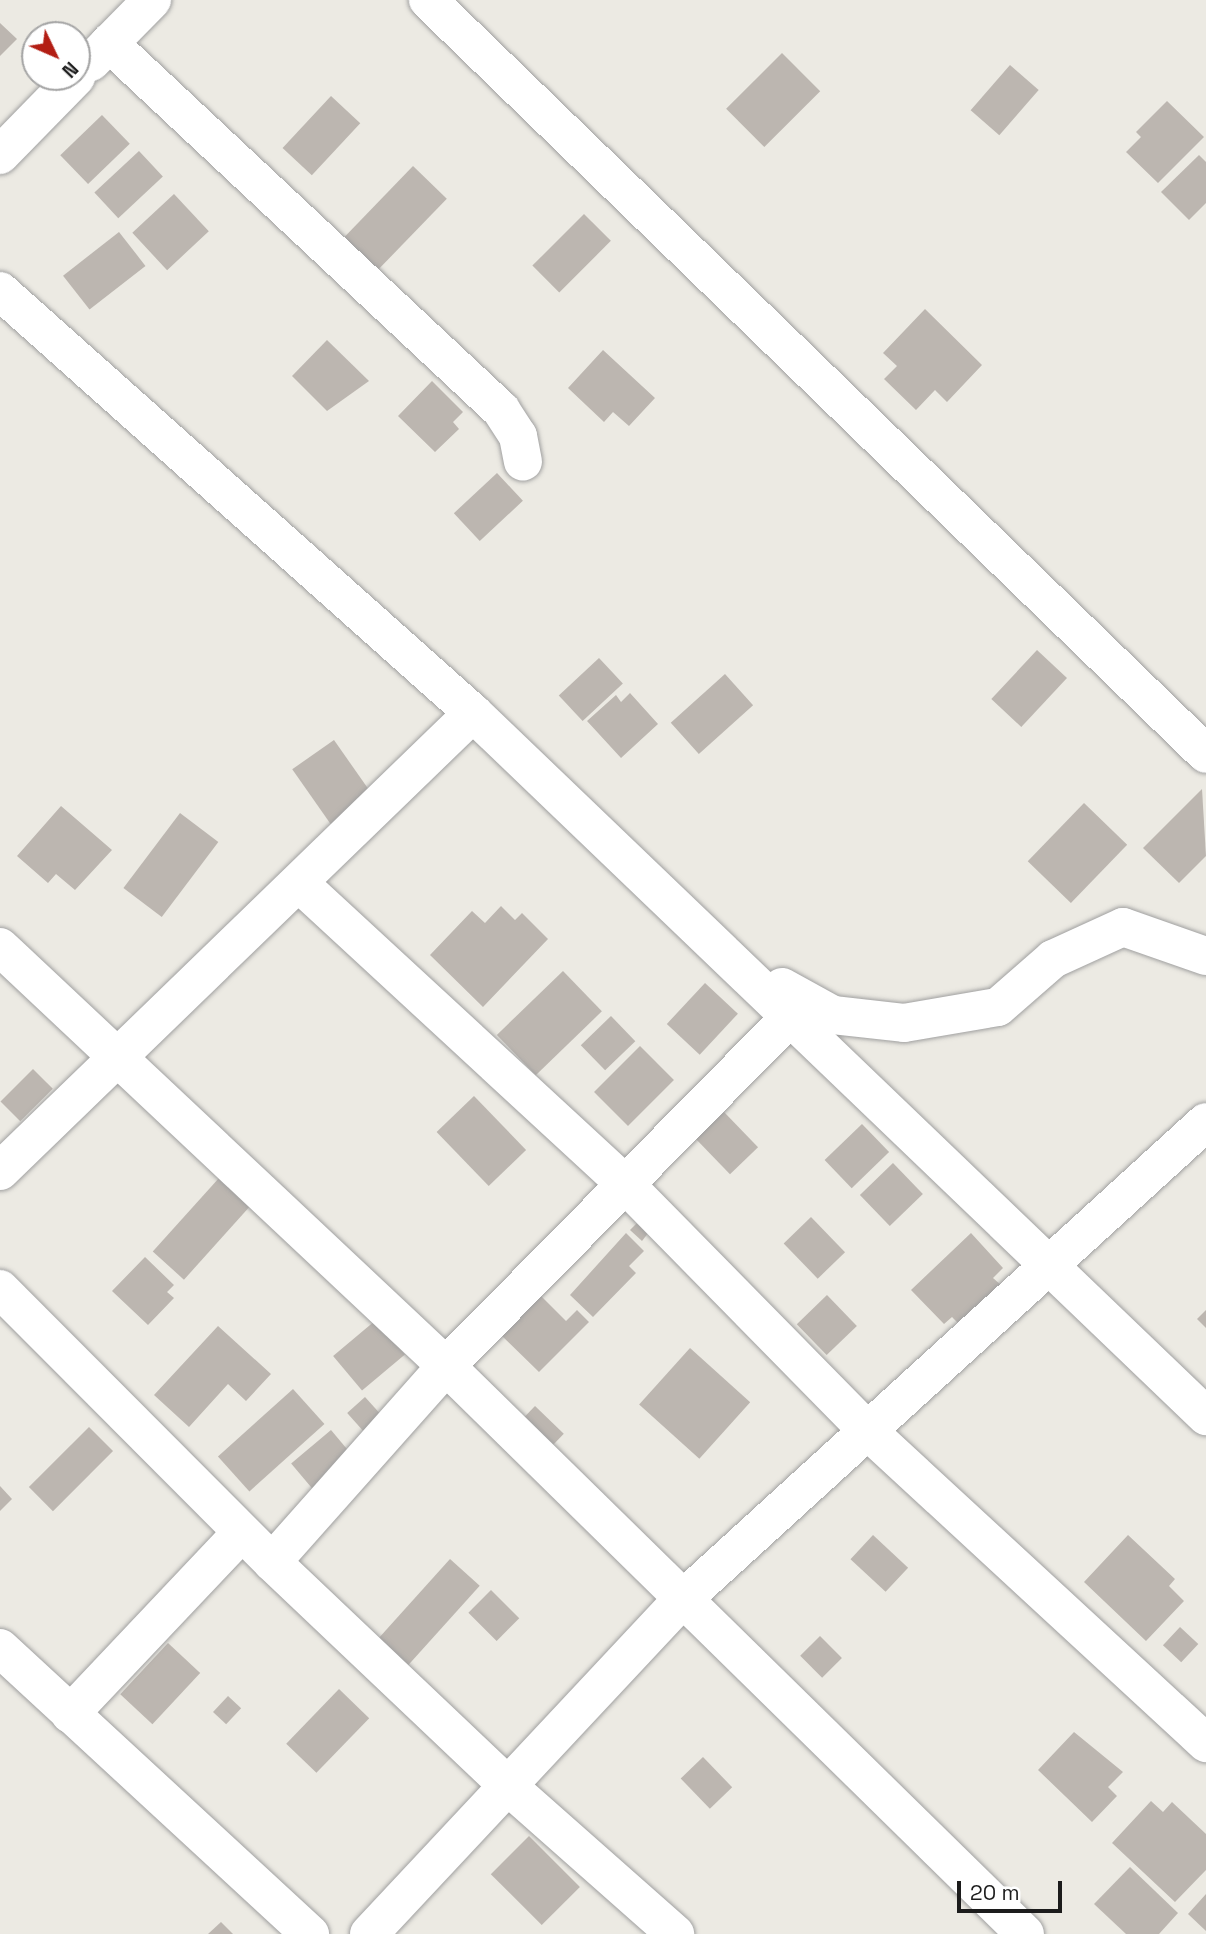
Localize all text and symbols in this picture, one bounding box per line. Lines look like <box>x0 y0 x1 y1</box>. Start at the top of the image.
north arrow <box>21 21 91 91</box>
text: N <box>57 56 83 83</box>
scale bar <box>961 1868 1066 1912</box>
text: 20 m <box>970 1879 1020 1906</box>

